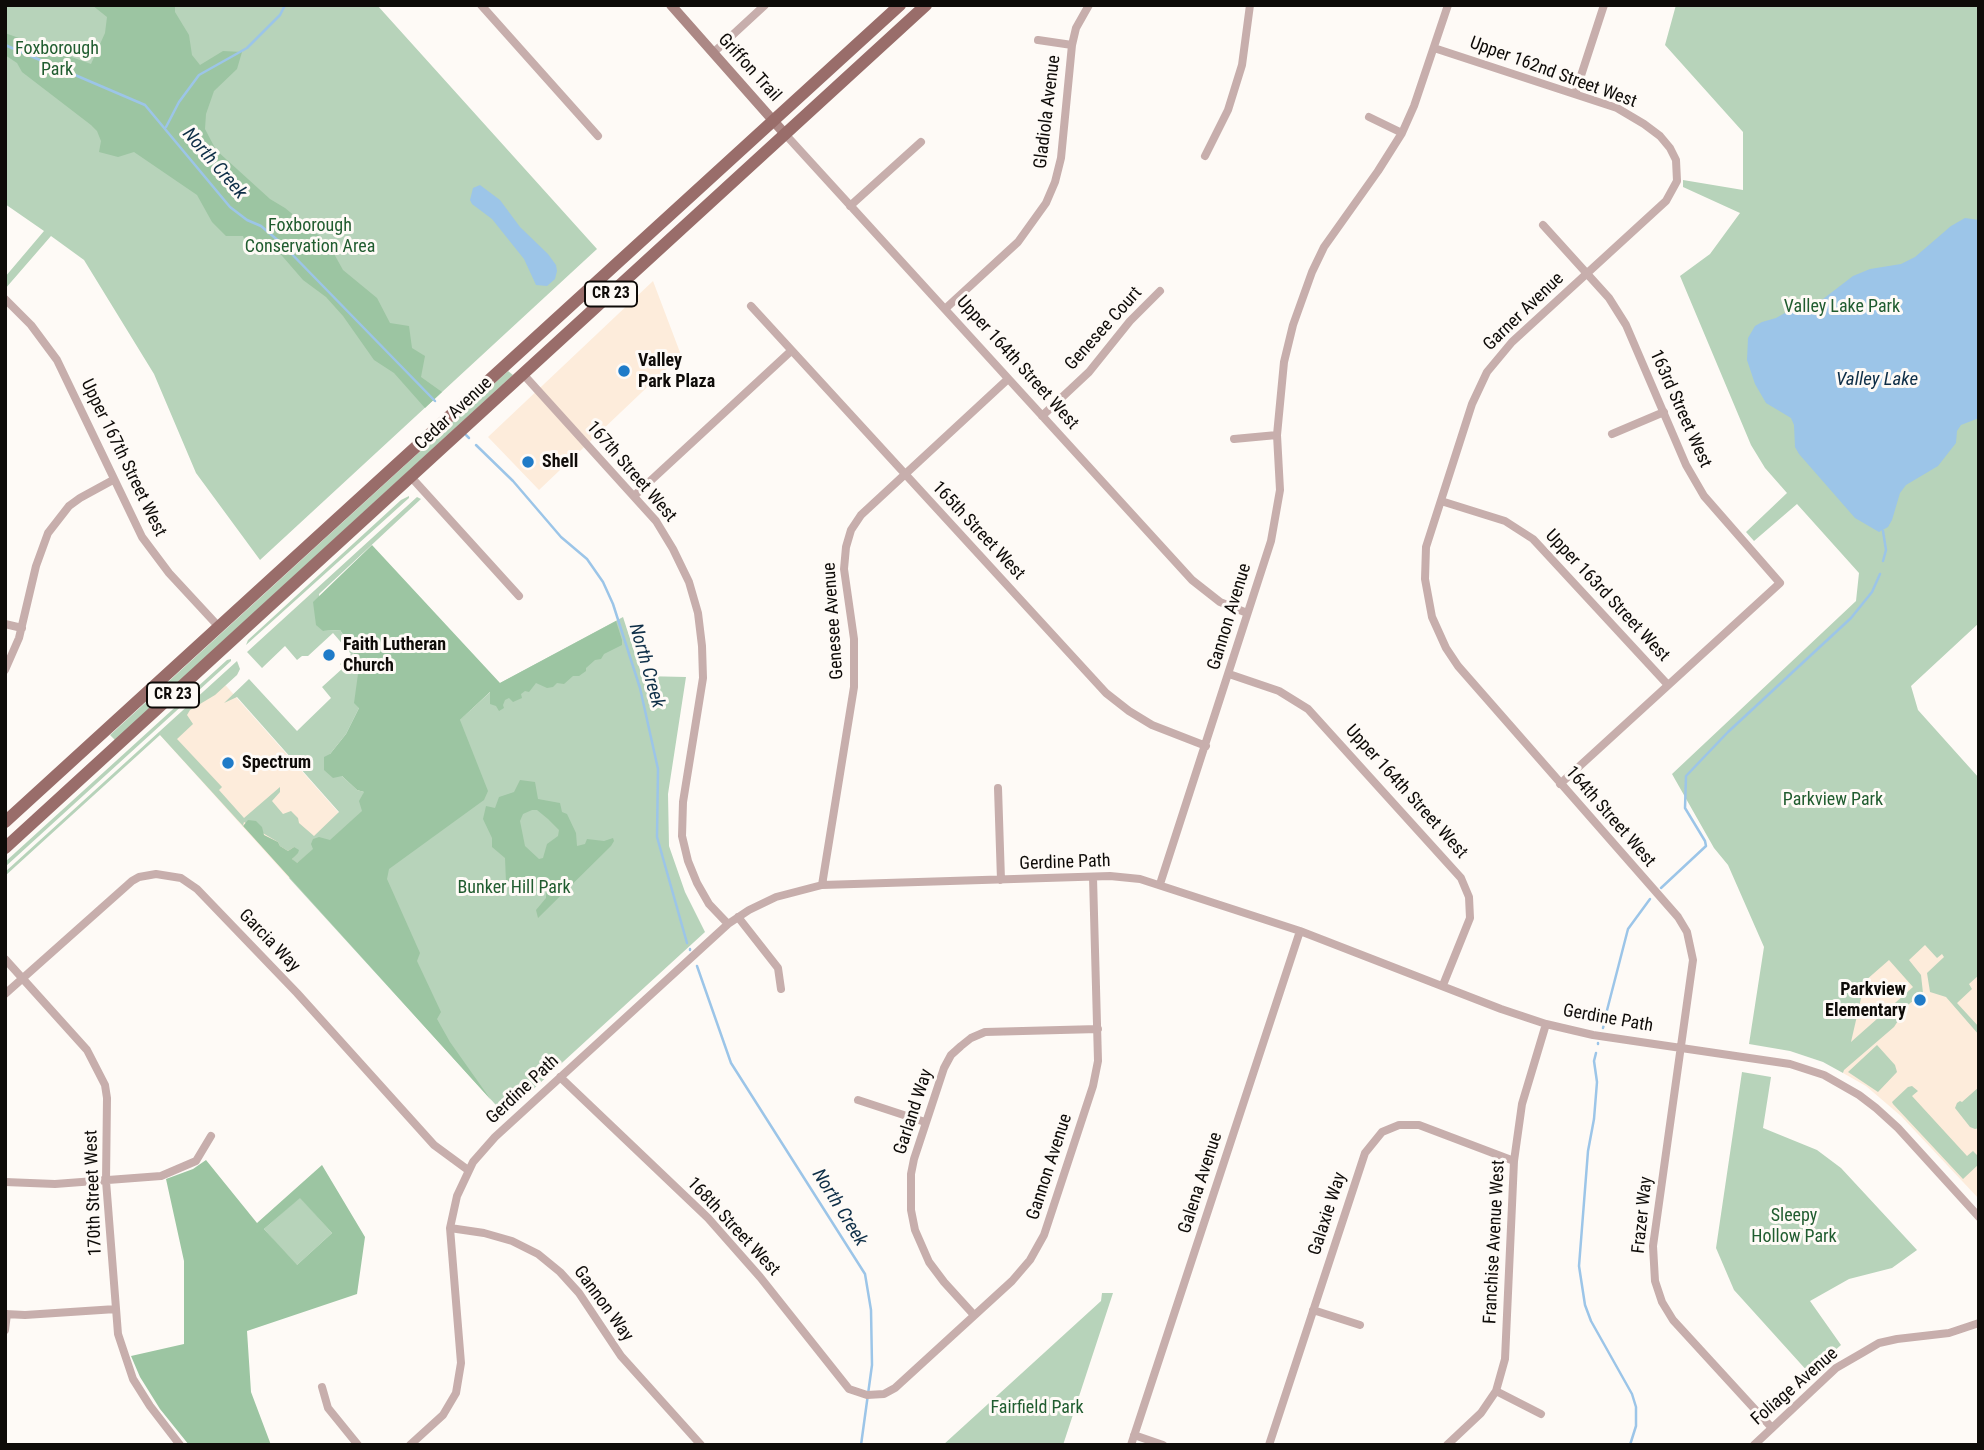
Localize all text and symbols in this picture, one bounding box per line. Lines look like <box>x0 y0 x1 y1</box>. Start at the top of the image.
street label: Griffon Trail <box>713 29 785 107</box>
street label: Upper 162nd Street West <box>1467 33 1639 113</box>
park label: Foxborough Park <box>15 38 99 80</box>
street label: Gladiola Avenue <box>1030 54 1066 170</box>
water label: North Creek <box>177 124 251 204</box>
park label: Foxborough Conservation Area <box>245 215 375 258</box>
street label: Garner Avenue <box>1479 268 1569 356</box>
road number: CR 23 <box>585 282 637 306</box>
street label: Genesee Court <box>1061 283 1147 375</box>
street label: Upper 164th Street West <box>951 292 1083 434</box>
park label: Valley Lake Park <box>1784 296 1900 318</box>
street label: 163rd Street West <box>1644 347 1716 471</box>
place label: Valley Park Plaza <box>638 350 715 392</box>
marker: Valley Park Plaza <box>616 363 632 379</box>
water label: Valley Lake <box>1836 369 1918 391</box>
street label: Cedar Avenue <box>411 373 497 455</box>
street label: Upper 167th Street West <box>75 376 171 540</box>
street label: 167th Street West <box>581 417 681 527</box>
place label: Shell <box>542 451 578 473</box>
marker: Shell <box>520 454 536 470</box>
street label: 165th Street West <box>927 477 1029 585</box>
street label: Upper 163rd Street West <box>1540 525 1674 667</box>
street label: Gannon Avenue <box>1204 561 1256 673</box>
street label: Genesee Avenue <box>819 562 849 680</box>
water label: North Creek <box>623 621 669 711</box>
place label: Faith Lutheran Church <box>343 634 446 676</box>
marker: Faith Lutheran Church <box>321 647 337 663</box>
road number: CR 23 <box>147 682 199 708</box>
street label: Upper 164th Street West <box>1340 721 1472 863</box>
place label: Spectrum <box>242 752 311 774</box>
marker: Spectrum <box>220 755 236 771</box>
street label: 164th Street West <box>1560 762 1660 872</box>
park label: Parkview Park <box>1783 789 1883 811</box>
street label: Gerdine Path <box>1019 851 1111 875</box>
park label: Bunker Hill Park <box>457 877 571 899</box>
street label: Garcia Way <box>234 905 304 977</box>
place label: Parkview Elementary <box>1825 979 1906 1021</box>
marker: Parkview Elementary <box>1912 992 1928 1008</box>
street label: Gerdine Path <box>1561 1000 1655 1038</box>
street label: Gerdine Path <box>482 1051 564 1129</box>
street label: Garland Way <box>890 1066 938 1158</box>
street label: Gannon Avenue <box>1023 1111 1077 1223</box>
street label: 170th Street West <box>81 1129 107 1257</box>
street label: Galena Avenue <box>1174 1130 1228 1236</box>
street label: Franchise Avenue West <box>1480 1159 1510 1325</box>
water label: North Creek <box>806 1165 872 1251</box>
street label: Galaxie Way <box>1304 1170 1352 1258</box>
street label: 168th Street West <box>682 1173 784 1281</box>
street label: Frazer Way <box>1628 1175 1658 1255</box>
park label: Sleepy Hollow Park <box>1751 1205 1837 1248</box>
street label: Gannon Way <box>568 1262 638 1346</box>
street label: Foliage Avenue <box>1747 1344 1843 1430</box>
park label: Fairfield Park <box>990 1397 1084 1419</box>

